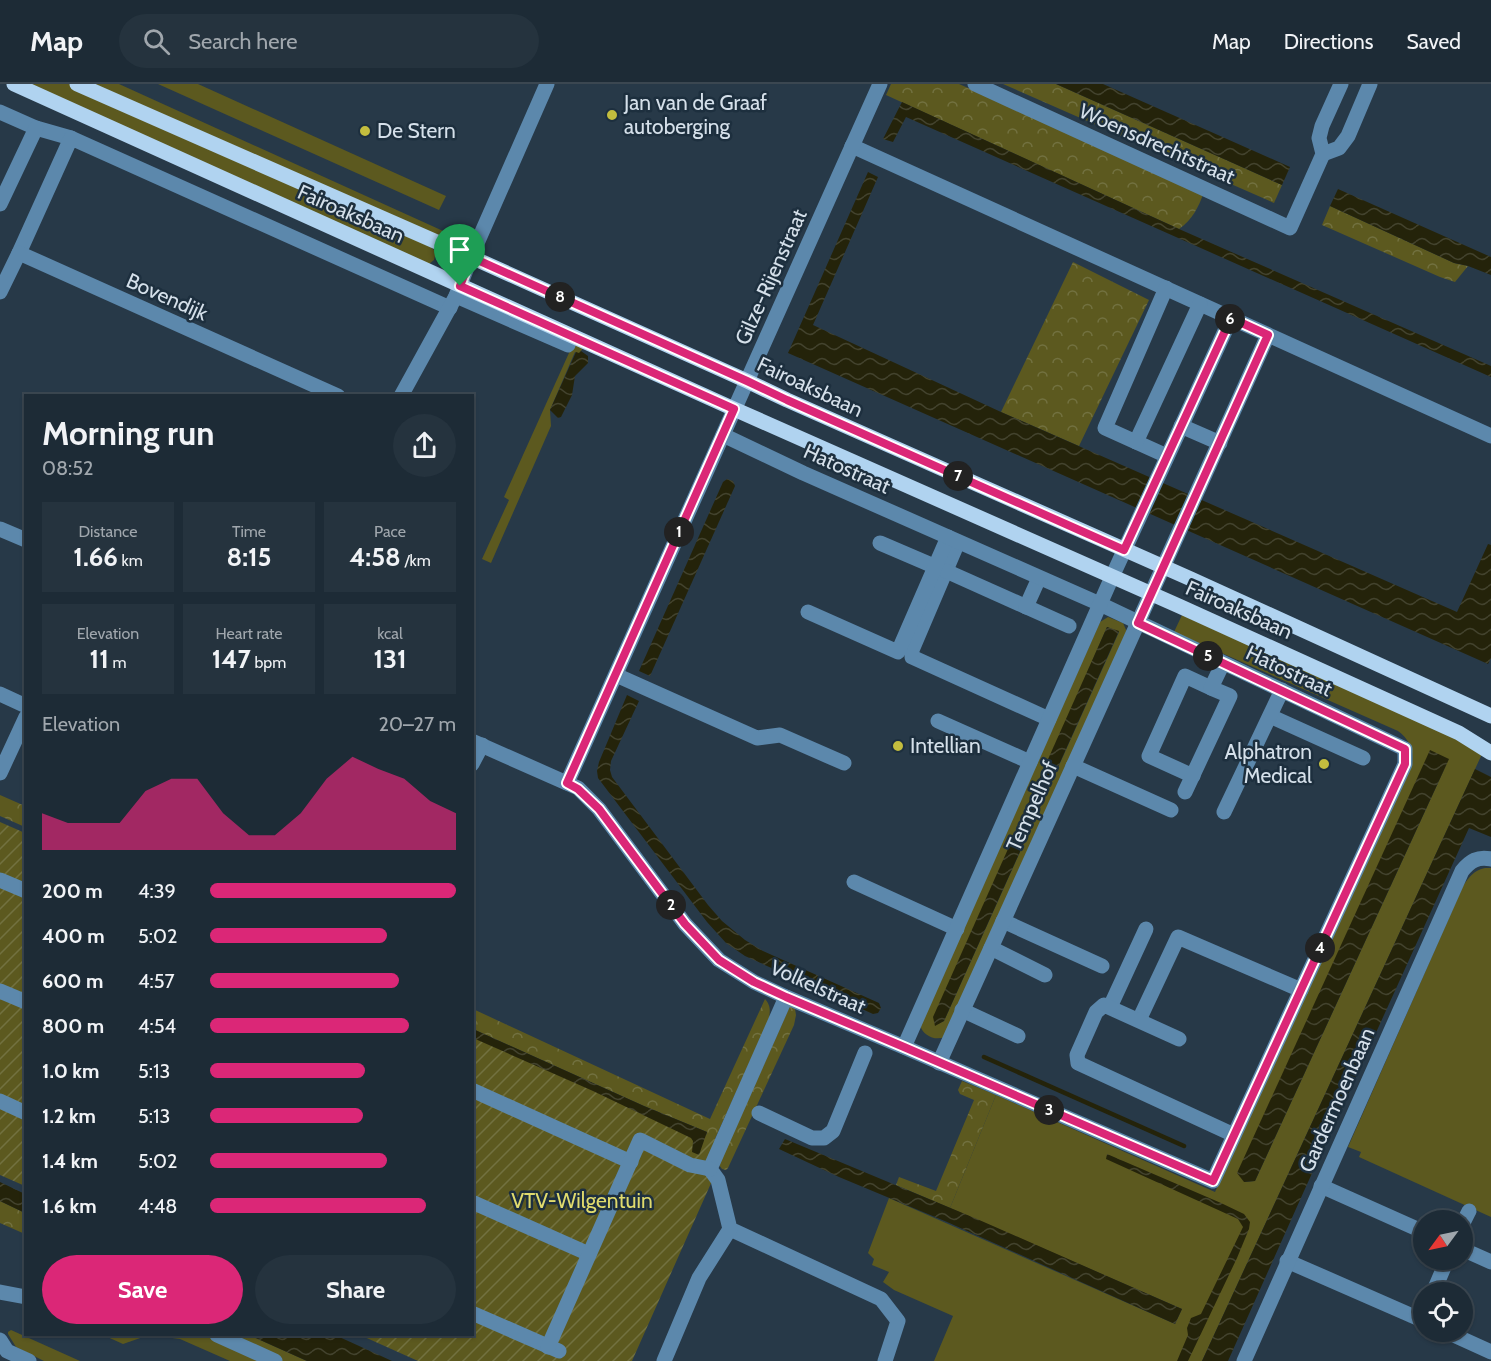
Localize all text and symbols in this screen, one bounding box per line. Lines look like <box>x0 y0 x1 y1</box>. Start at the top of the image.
search box <box>119 14 539 68</box>
text: Map <box>30 24 83 58</box>
icon: search <box>140 25 173 58</box>
text: Search here <box>188 28 297 55</box>
text: Map <box>1212 29 1251 54</box>
text: Directions <box>1284 29 1373 54</box>
text: Saved <box>1406 29 1461 54</box>
place label: Jan van de Graaf autoberging <box>623 90 767 139</box>
street label: Woensdrechtstraat <box>1076 98 1239 189</box>
marker: Jan van de Graaf autoberging <box>605 108 619 122</box>
place label: De Stern <box>377 118 456 143</box>
marker: De Stern <box>358 124 372 138</box>
street label: Fairoaksbaan <box>294 179 408 248</box>
street label: Gilze-Rijenstraat <box>729 205 813 349</box>
pin <box>434 224 485 286</box>
icon: arrive <box>443 233 476 266</box>
street label: Bovendijk <box>122 268 212 327</box>
pin: 8 <box>545 282 575 312</box>
text: 8 <box>555 287 565 306</box>
pin: 6 <box>1215 304 1245 334</box>
text: 6 <box>1226 309 1235 328</box>
street label: Fairoaksbaan <box>753 351 867 422</box>
text: Morning run <box>42 413 214 453</box>
button: share <box>393 414 456 477</box>
street label: Hatostraat <box>800 438 894 499</box>
text: 08:52 <box>42 456 94 480</box>
pin: 7 <box>943 461 973 491</box>
text: 7 <box>954 466 962 485</box>
pin: 1 <box>664 517 694 547</box>
text: Distance <box>79 522 137 541</box>
text: Time <box>232 522 266 541</box>
text: Pace <box>374 522 406 541</box>
text: 1 <box>676 522 682 541</box>
text: 1.66 <box>73 541 118 573</box>
text: 8:15 <box>226 541 272 573</box>
text: 4:58 <box>349 541 401 573</box>
text: km <box>118 551 143 570</box>
text: /km <box>401 551 431 570</box>
street label: Fairoaksbaan <box>1182 575 1296 644</box>
text: Elevation <box>77 624 139 643</box>
text: Heart rate <box>216 624 282 643</box>
text: kcal <box>377 624 403 643</box>
street label: Hatostraat <box>1242 640 1336 701</box>
pin: 5 <box>1193 641 1223 671</box>
text: 11 <box>90 643 109 675</box>
text: 147 <box>212 643 251 675</box>
text: 131 <box>373 643 407 675</box>
text: 5 <box>1204 646 1212 665</box>
text: m <box>109 653 126 672</box>
text: bpm <box>251 653 286 672</box>
text: Elevation <box>42 712 120 736</box>
text: 20–27 m <box>378 712 456 736</box>
place label: Intellian <box>910 733 981 758</box>
marker: Intellian <box>891 739 905 753</box>
place label: Alphatron Medical <box>1225 739 1312 788</box>
street label: Tempelhof <box>1001 757 1062 855</box>
marker: Alphatron Medical <box>1317 757 1331 771</box>
text: 200 m <box>42 879 103 903</box>
text: 4:39 <box>138 879 176 903</box>
pin: 2 <box>656 890 686 920</box>
text: 2 <box>667 895 675 914</box>
text: 400 m <box>42 924 105 948</box>
text: 5:02 <box>138 924 177 948</box>
pin: 4 <box>1305 933 1335 963</box>
text: 4 <box>1315 938 1325 957</box>
street label: Volkelstraat <box>767 954 870 1019</box>
text: 600 m <box>42 969 103 993</box>
text: 4:57 <box>138 969 175 993</box>
text: 800 m <box>42 1014 104 1038</box>
text: 4:54 <box>138 1014 176 1038</box>
street label: Gardermoenbaan <box>1293 1024 1380 1176</box>
text: 1.0 km <box>42 1059 99 1083</box>
text: 5:13 <box>138 1059 170 1083</box>
pin: 3 <box>1034 1095 1064 1125</box>
text: 3 <box>1045 1100 1053 1119</box>
text: 1.2 km <box>42 1104 96 1128</box>
text: 5:13 <box>138 1104 170 1128</box>
text: 1.4 km <box>42 1149 98 1173</box>
text: 5:02 <box>138 1149 177 1173</box>
park label: VTV-Wilgentuin <box>511 1188 653 1213</box>
text: 1.6 km <box>42 1194 97 1218</box>
text: 4:48 <box>138 1194 177 1218</box>
north arrow <box>1413 1210 1473 1270</box>
map controls <box>1413 1210 1473 1342</box>
button: Save <box>42 1255 243 1324</box>
button: Share <box>255 1255 456 1324</box>
button: locate <box>1413 1282 1473 1342</box>

